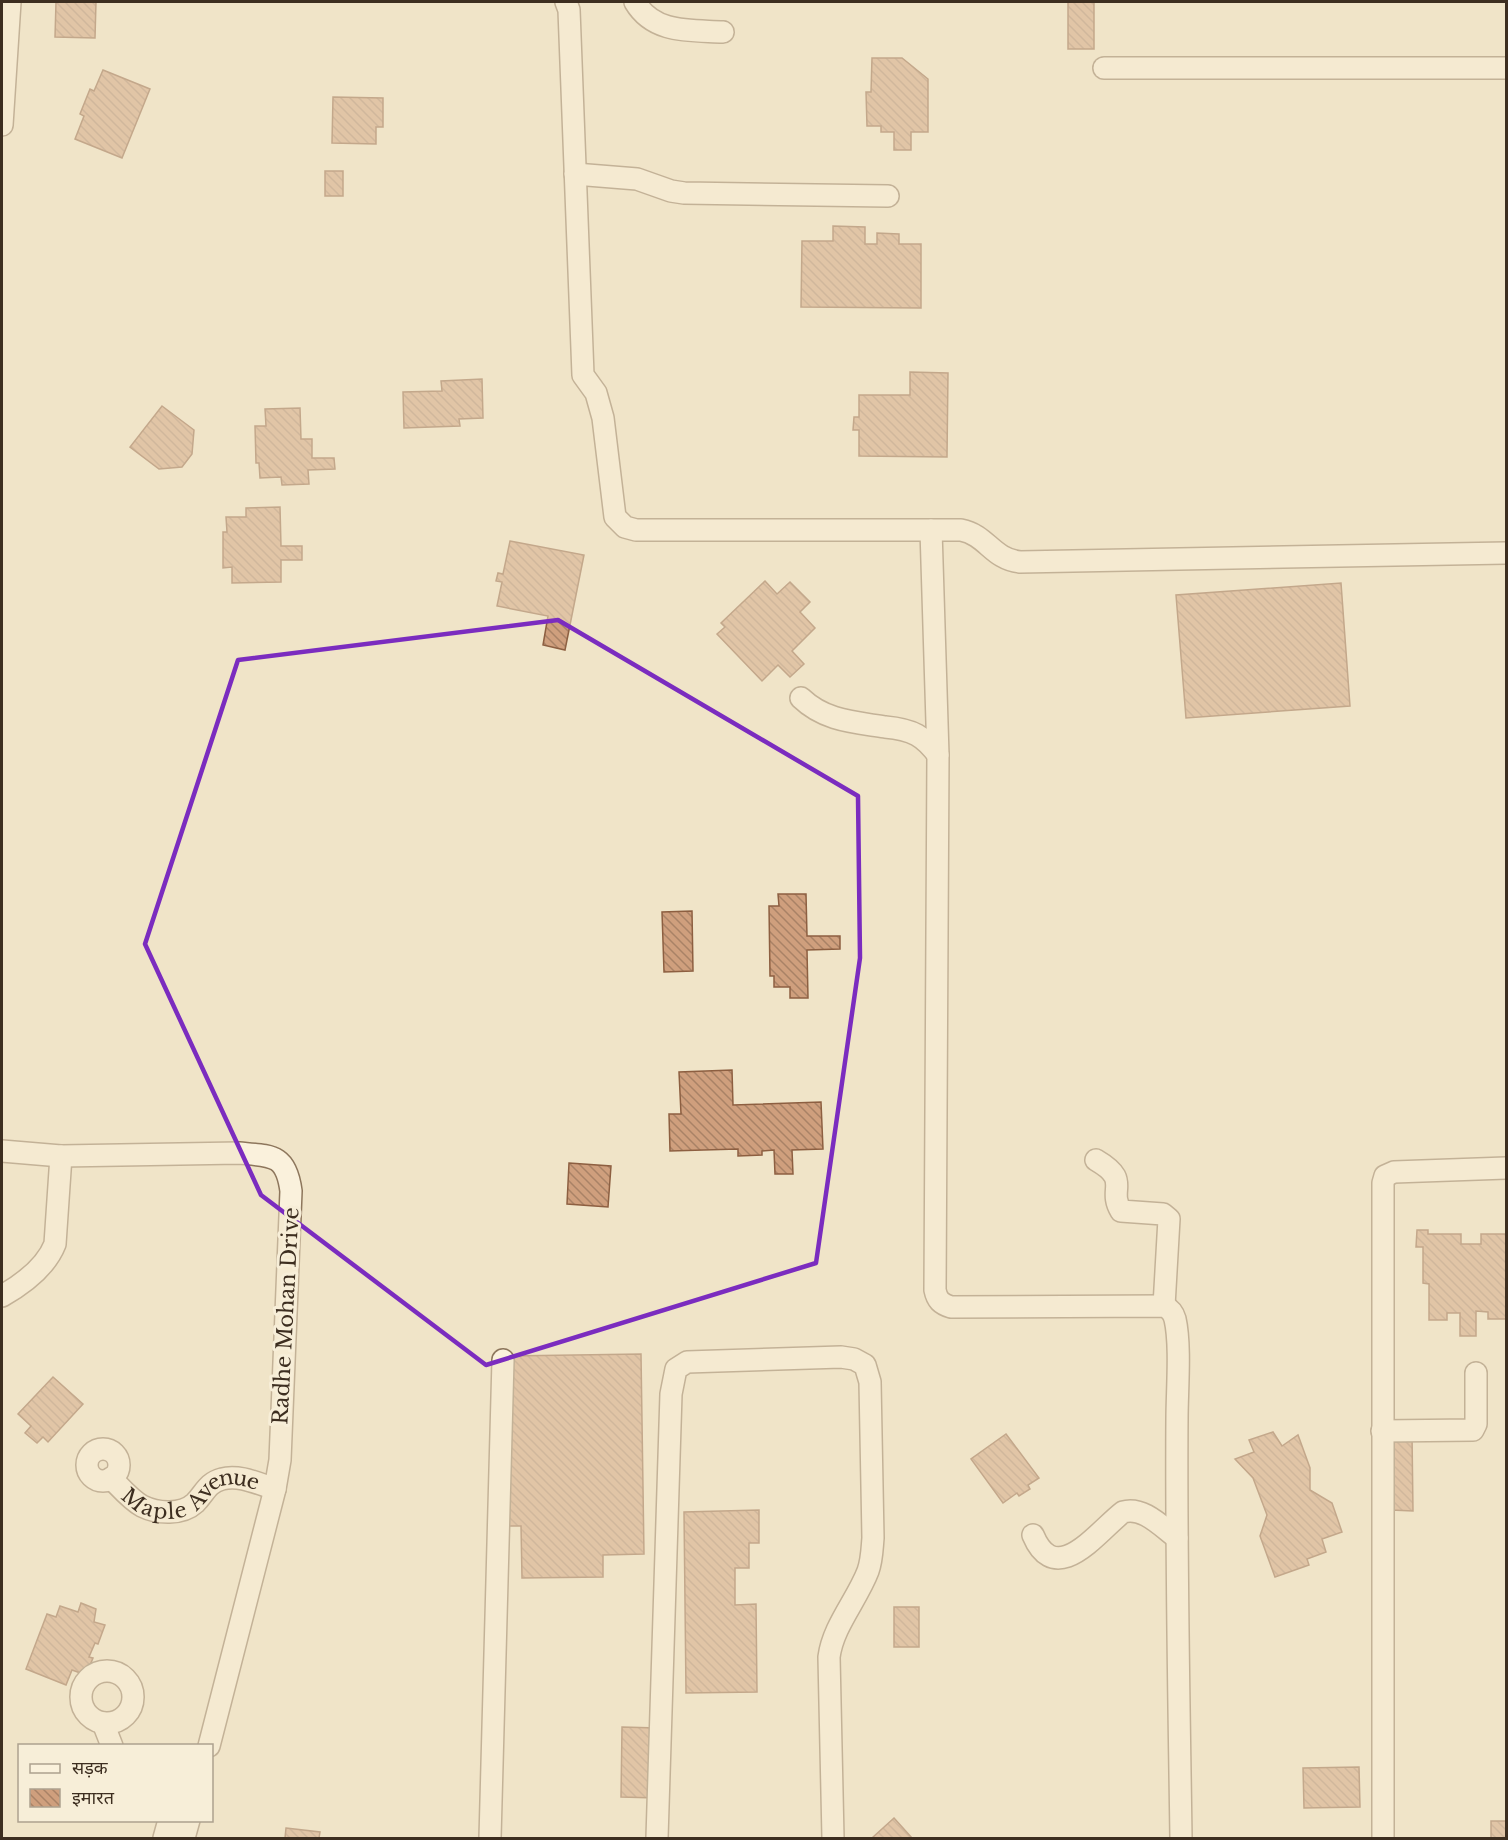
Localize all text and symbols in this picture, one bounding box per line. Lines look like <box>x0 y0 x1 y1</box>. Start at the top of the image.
street label: Radhe Mohan Drive <box>267 1207 305 1425</box>
street label: Maple Avenue <box>116 1464 263 1525</box>
legend <box>18 1744 213 1822</box>
text: सड़क <box>72 1757 109 1779</box>
text: इमारत <box>72 1787 115 1809</box>

